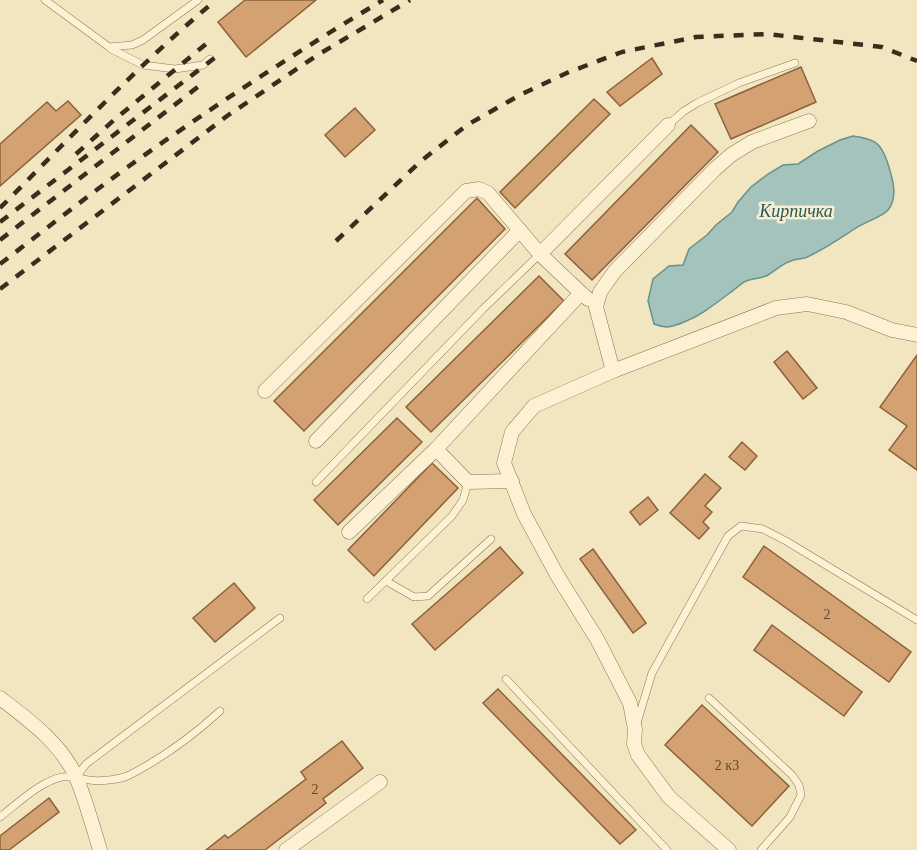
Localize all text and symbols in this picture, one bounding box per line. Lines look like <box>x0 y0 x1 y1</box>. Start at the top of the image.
water label: Кирпичка <box>758 201 833 221</box>
house number: 2 <box>824 607 831 622</box>
house number: 2 к3 <box>715 758 739 773</box>
house number: 2 <box>312 782 319 797</box>

